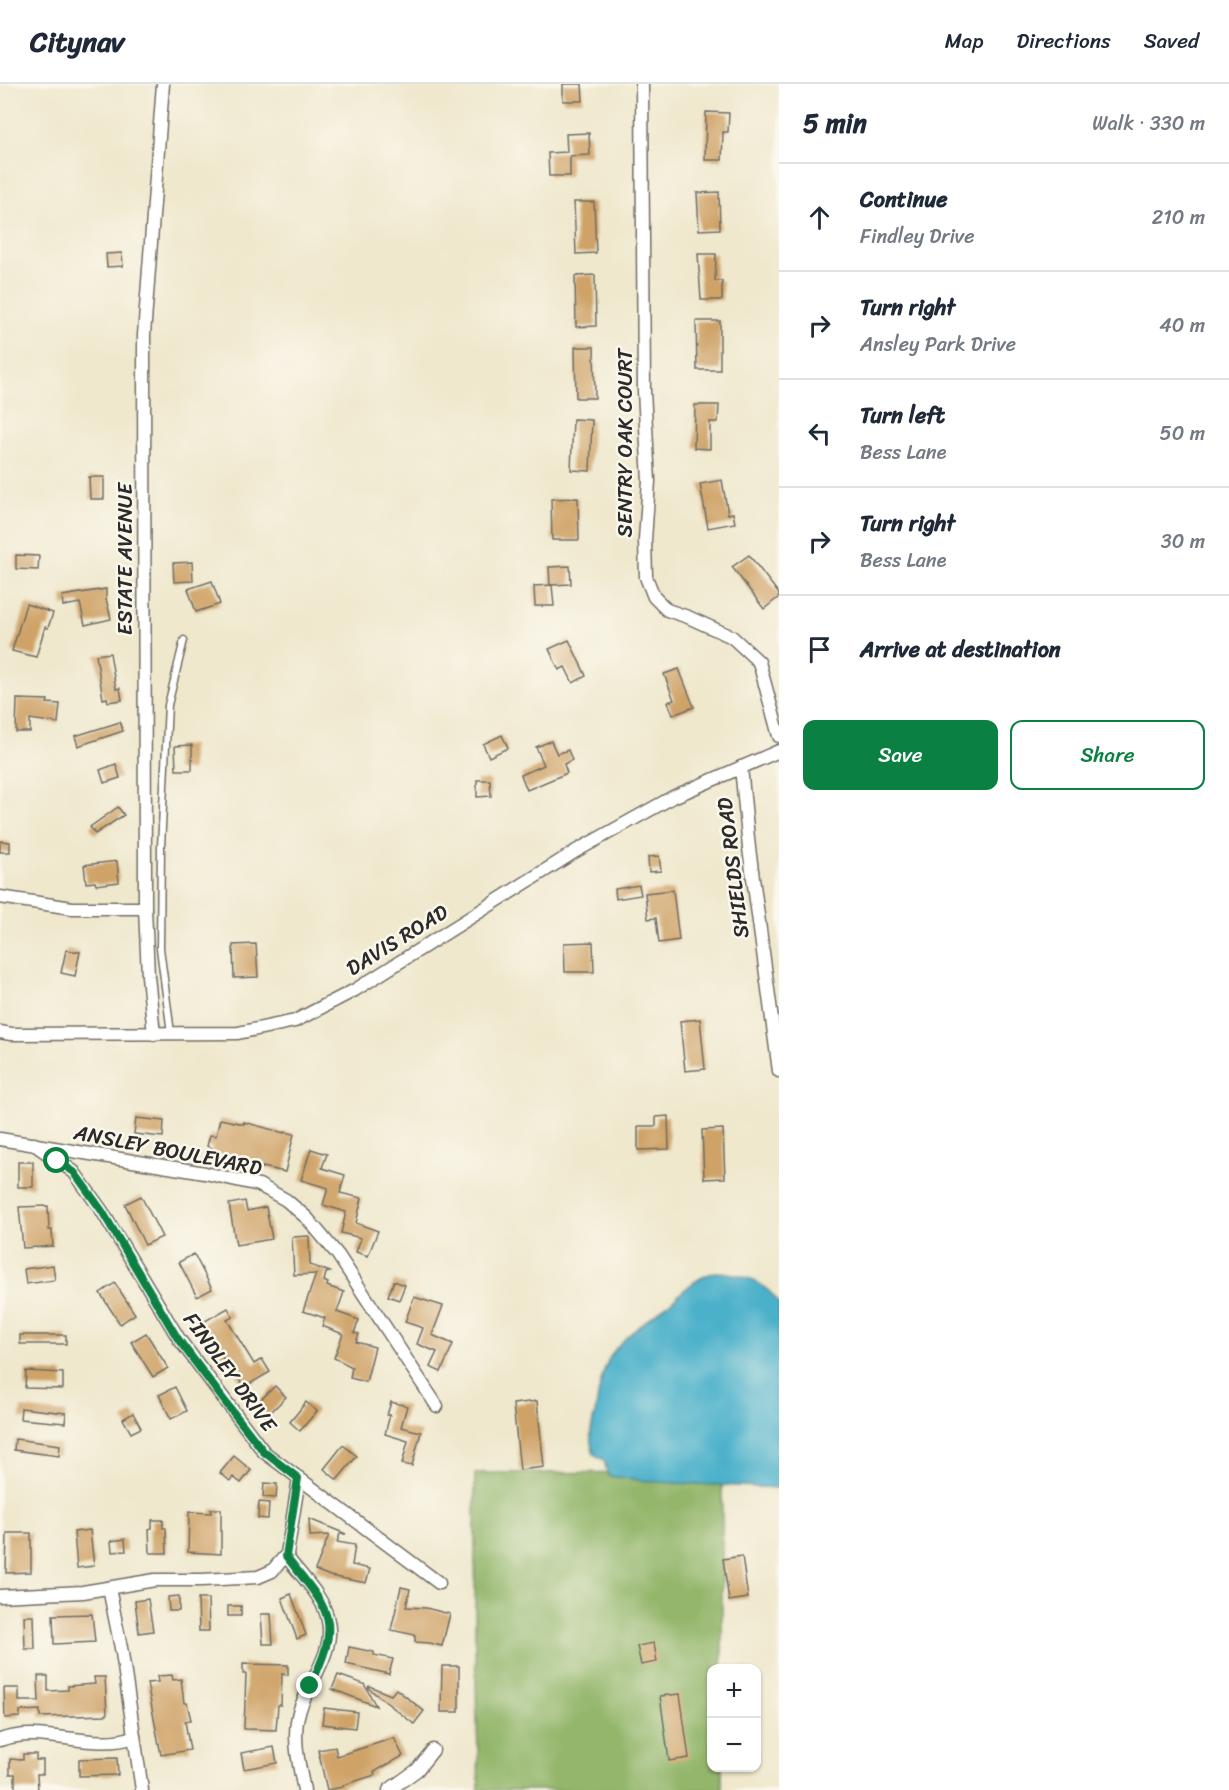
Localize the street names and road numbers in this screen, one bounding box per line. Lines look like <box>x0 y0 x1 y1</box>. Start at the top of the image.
street label: SENTRY OAK COURT <box>606 347 644 537</box>
street label: ESTATE AVENUE <box>106 482 144 635</box>
street label: SHIELDS ROAD <box>705 795 760 940</box>
street label: DAVIS ROAD <box>338 893 456 986</box>
street label: ANSLEY BOULEVARD <box>70 1113 266 1187</box>
street label: FINDLEY DRIVE <box>173 1304 288 1441</box>

